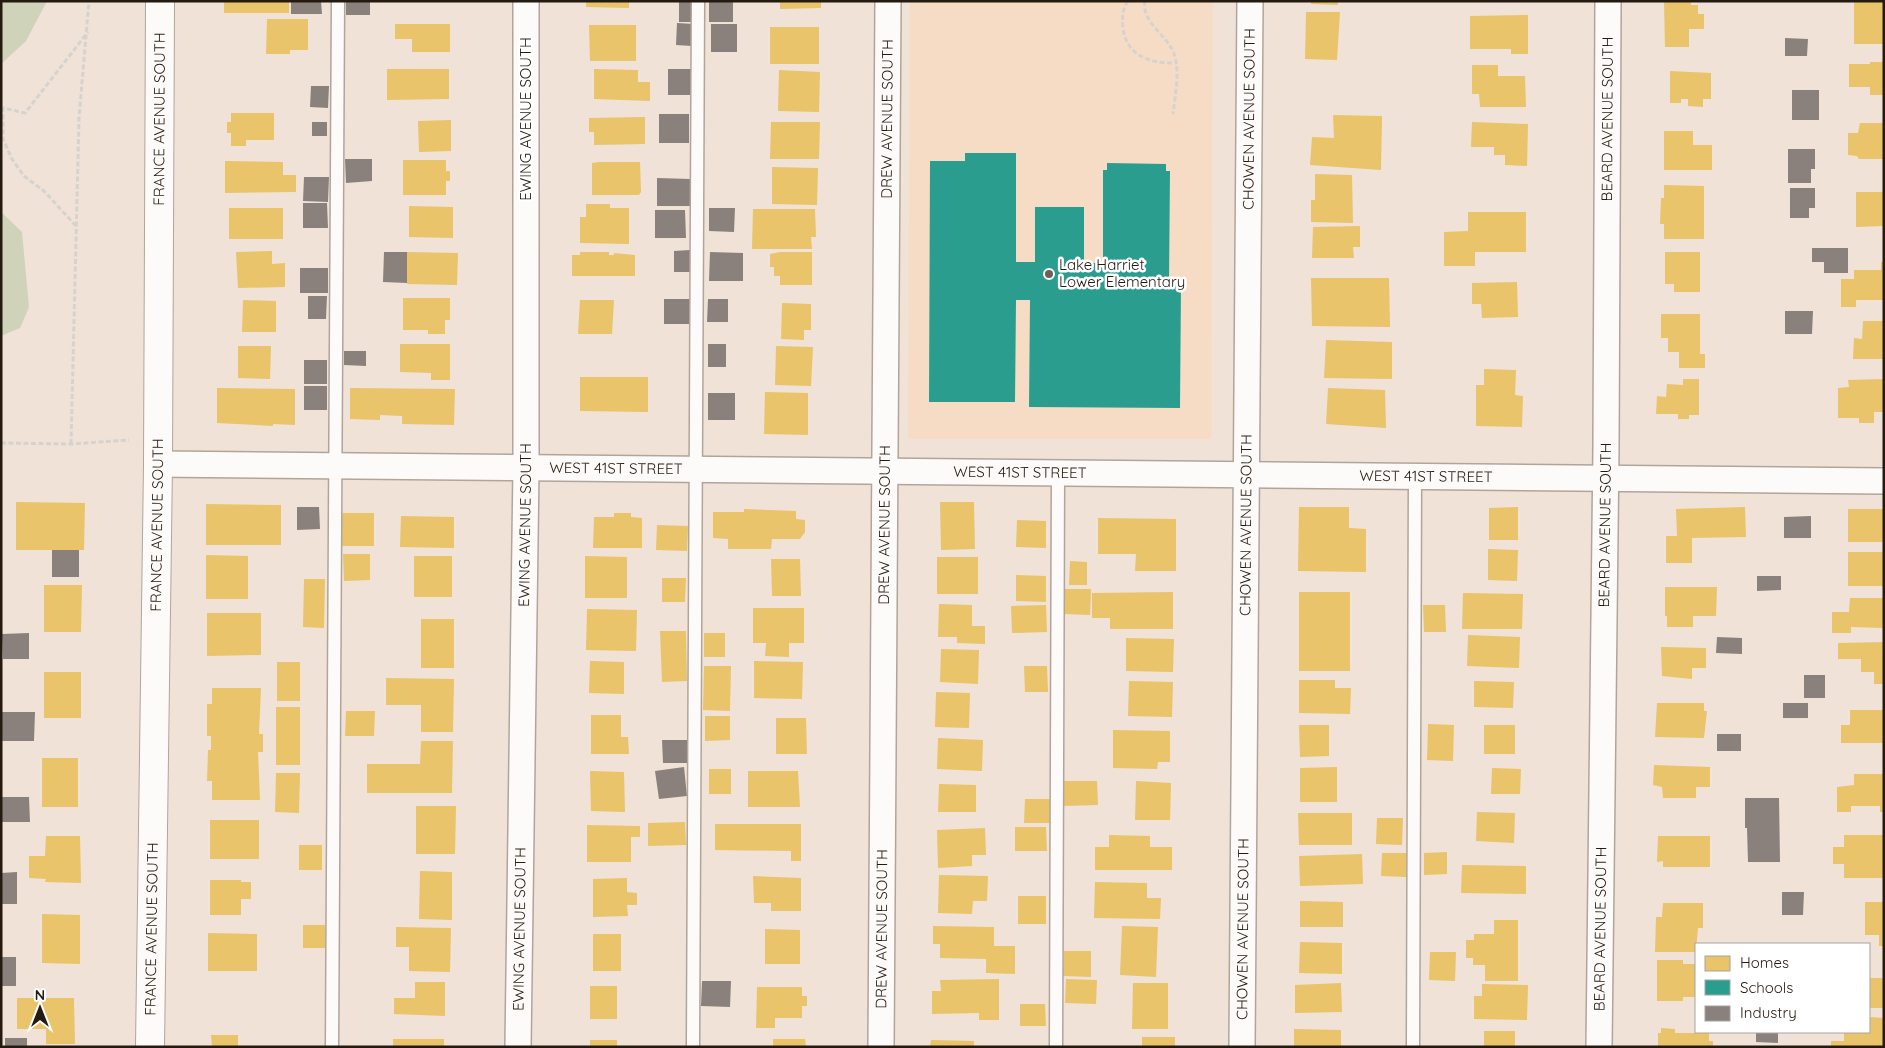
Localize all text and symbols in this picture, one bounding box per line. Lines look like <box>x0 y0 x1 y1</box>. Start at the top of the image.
street label: CHOWEN AVENUE SOUTH <box>1238 28 1259 210</box>
street label: FRANCE AVENUE SOUTH <box>149 32 169 206</box>
street label: EWING AVENUE SOUTH <box>516 37 535 201</box>
street label: BEARD AVENUE SOUTH <box>1597 37 1617 201</box>
street label: DREW AVENUE SOUTH <box>877 39 897 199</box>
place label: Lake Harriet Lower Elementary <box>1059 255 1185 291</box>
marker: Lake Harriet Lower Elementary <box>1043 268 1055 280</box>
street label: CHOWEN AVENUE SOUTH <box>1235 434 1256 616</box>
street label: FRANCE AVENUE SOUTH <box>146 438 167 612</box>
street label: EWING AVENUE SOUTH <box>514 443 535 607</box>
street label: BEARD AVENUE SOUTH <box>1594 443 1615 607</box>
street label: DREW AVENUE SOUTH <box>874 445 894 605</box>
street label: WEST 41ST STREET <box>549 458 683 478</box>
street label: WEST 41ST STREET <box>953 462 1087 482</box>
street label: WEST 41ST STREET <box>1359 466 1493 486</box>
street label: CHOWEN AVENUE SOUTH <box>1232 838 1253 1020</box>
street label: FRANCE AVENUE SOUTH <box>140 842 162 1016</box>
street label: EWING AVENUE SOUTH <box>508 847 530 1011</box>
street label: BEARD AVENUE SOUTH <box>1589 847 1610 1011</box>
street label: DREW AVENUE SOUTH <box>871 849 891 1009</box>
legend <box>1695 943 1870 1033</box>
text: Homes <box>1740 953 1789 972</box>
text: Schools <box>1740 978 1793 997</box>
north arrow <box>15 983 65 1033</box>
text: N <box>35 986 45 1004</box>
text: Industry <box>1740 1003 1797 1022</box>

